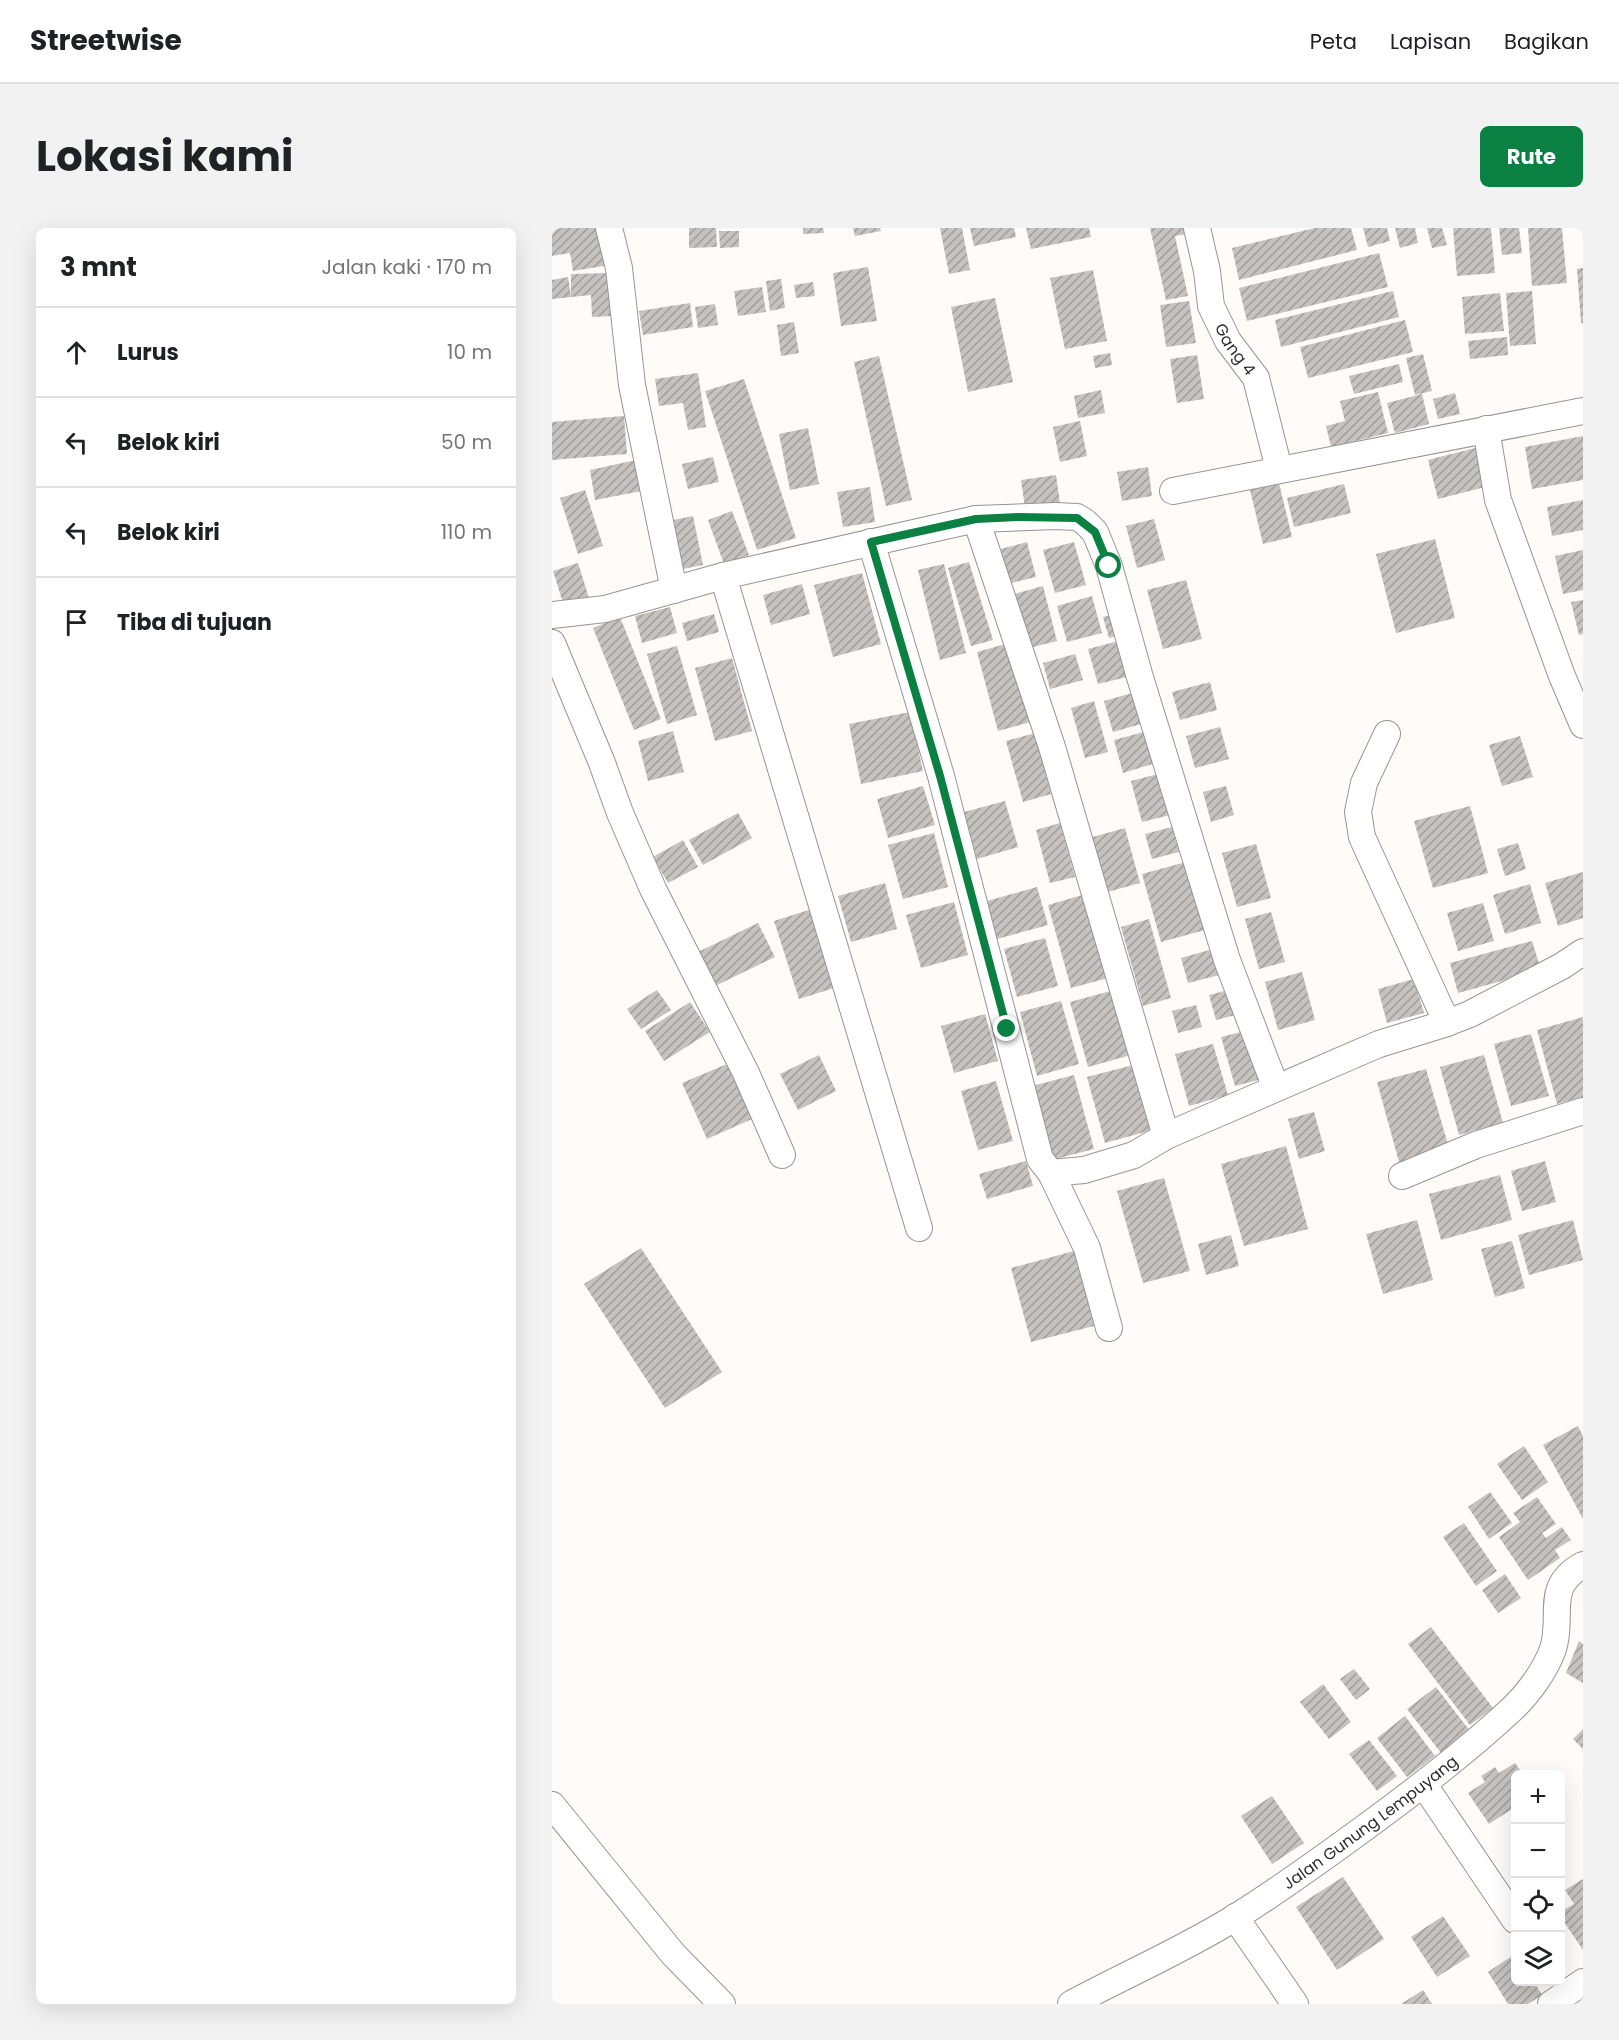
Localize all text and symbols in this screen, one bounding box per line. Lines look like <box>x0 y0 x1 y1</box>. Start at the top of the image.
text: Streetwise <box>30 21 182 60</box>
text: Peta <box>1310 27 1357 56</box>
text: Lapisan <box>1390 27 1471 56</box>
text: Bagikan <box>1504 27 1589 56</box>
button: Rute <box>1480 126 1583 187</box>
text: Lokasi kami <box>36 127 293 186</box>
text: 3 mnt <box>60 249 137 285</box>
text: Jalan kaki · 170 m <box>322 253 492 281</box>
street label: Gang 4 <box>1209 319 1261 380</box>
icon: ahead <box>60 336 93 369</box>
text: Lurus <box>117 337 179 368</box>
text: 10 m <box>447 338 492 366</box>
icon: left <box>60 426 93 459</box>
text: Belok kiri <box>117 427 220 458</box>
text: 50 m <box>441 428 492 456</box>
icon: left <box>60 516 93 549</box>
text: Belok kiri <box>117 517 220 548</box>
text: 110 m <box>441 518 492 546</box>
route start <box>1095 552 1121 578</box>
icon: arrive <box>60 606 93 639</box>
text: Tiba di tujuan <box>117 607 272 638</box>
route end <box>993 1015 1019 1041</box>
street label: Jalan Gunung Lempuyang <box>1278 1750 1463 1895</box>
map controls <box>1511 1770 1565 1986</box>
button: + <box>1511 1770 1565 1824</box>
button: − <box>1511 1824 1565 1878</box>
button: locate <box>1511 1878 1565 1932</box>
button: layers <box>1511 1932 1565 1986</box>

